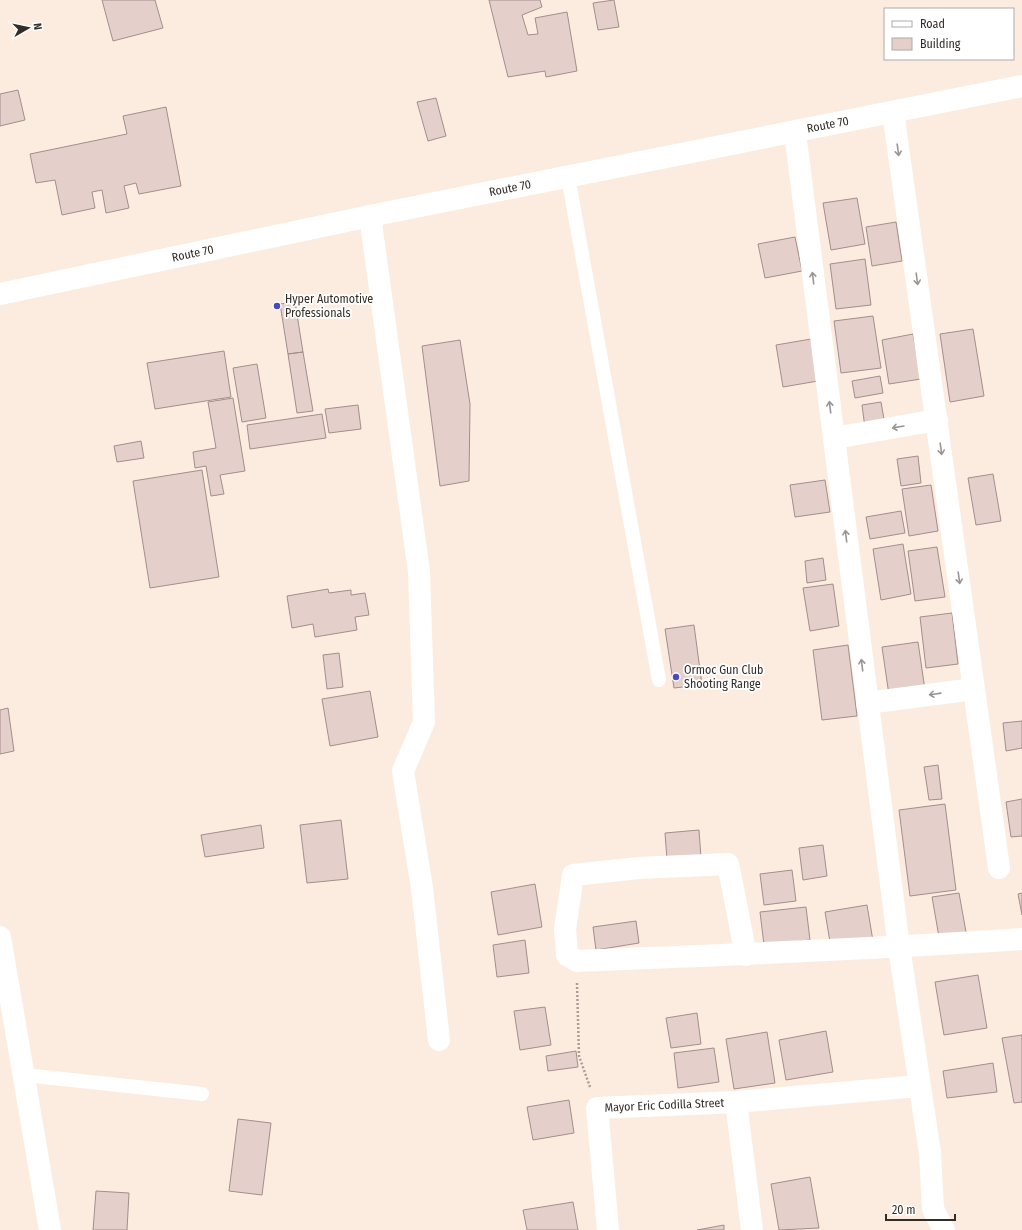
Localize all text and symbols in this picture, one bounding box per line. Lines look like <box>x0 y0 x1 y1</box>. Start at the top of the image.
north arrow <box>8 8 48 48</box>
legend <box>884 8 1014 60</box>
text: Road <box>920 17 945 31</box>
text: N <box>30 22 44 31</box>
text: Building <box>920 37 961 51</box>
street label: Route 70 <box>806 114 850 136</box>
one-way arrow <box>894 143 902 156</box>
street label: Route 70 <box>488 177 532 199</box>
street label: Route 70 <box>171 242 215 265</box>
one-way arrow <box>809 272 817 285</box>
one-way arrow <box>913 272 921 285</box>
place label: Hyper Automotive Professionals <box>285 292 373 320</box>
marker: Hyper Automotive Professionals <box>272 301 282 311</box>
one-way arrow <box>826 400 834 413</box>
one-way arrow <box>892 423 905 431</box>
one-way arrow <box>937 442 945 455</box>
one-way arrow <box>842 529 850 542</box>
one-way arrow <box>955 571 963 584</box>
one-way arrow <box>858 658 866 671</box>
place label: Ormoc Gun Club Shooting Range <box>684 663 763 691</box>
marker: Ormoc Gun Club Shooting Range <box>671 672 681 682</box>
one-way arrow <box>929 690 942 698</box>
street label: Mayor Eric Codilla Street <box>604 1096 725 1115</box>
scale bar <box>886 1196 955 1222</box>
text: 20 m <box>892 1203 916 1217</box>

